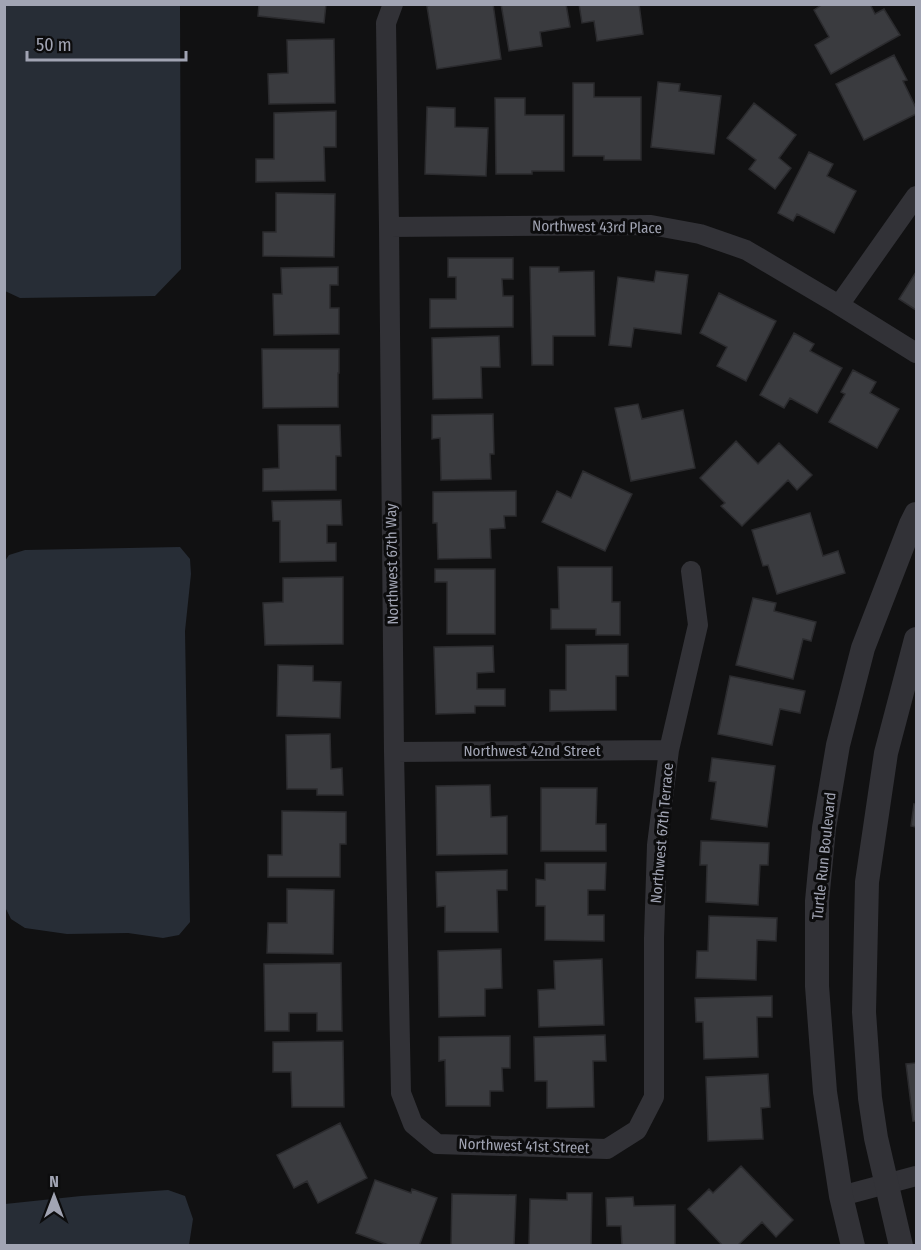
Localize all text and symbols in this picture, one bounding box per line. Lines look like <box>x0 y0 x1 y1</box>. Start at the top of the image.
scale bar <box>27 24 186 62</box>
text: 50 m <box>36 34 72 56</box>
street label: Northwest 43rd Place <box>532 217 662 237</box>
street label: Northwest 67th Way <box>382 503 402 625</box>
street label: Northwest 42nd Street <box>463 742 601 760</box>
street label: Northwest 67th Terrace <box>647 762 677 904</box>
street label: Turtle Run Boulevard <box>808 791 840 921</box>
street label: Northwest 41st Street <box>458 1135 590 1157</box>
north arrow <box>24 1166 84 1226</box>
text: N <box>49 1172 59 1191</box>

